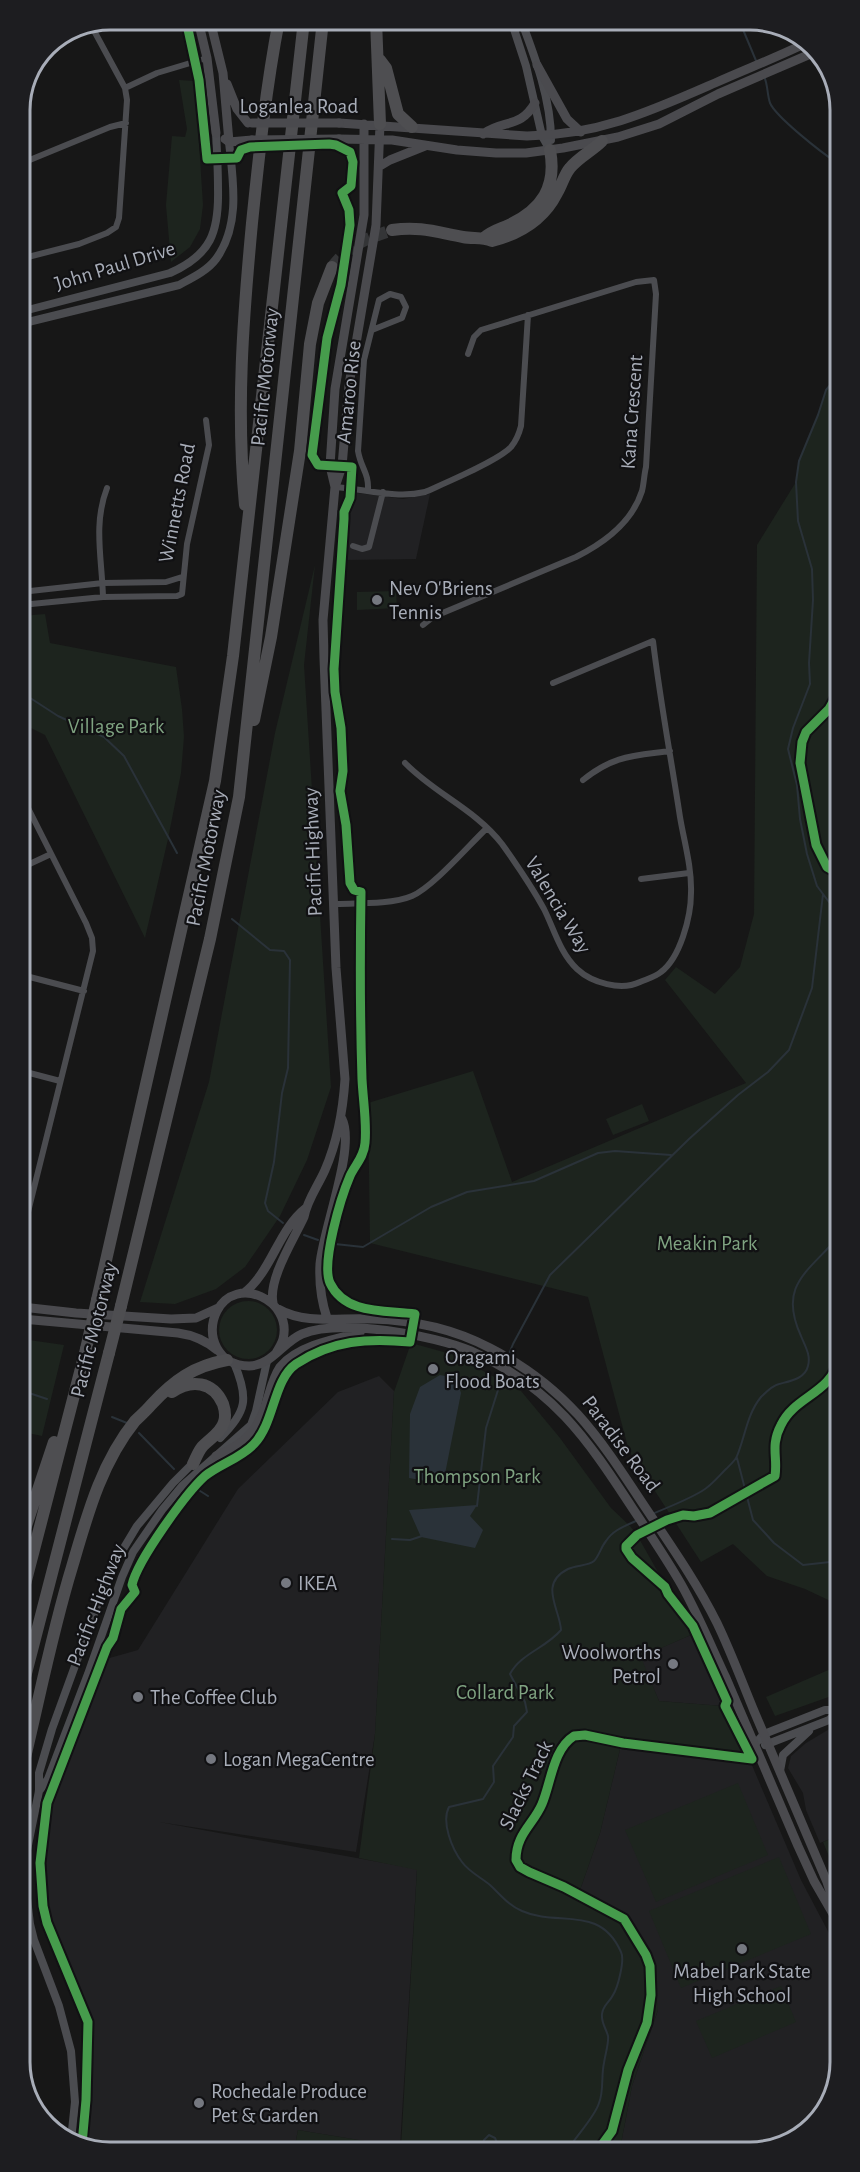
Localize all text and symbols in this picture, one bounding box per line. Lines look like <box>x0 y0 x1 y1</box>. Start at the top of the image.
street label: Loganlea Road <box>240 96 359 117</box>
street label: John Paul Drive <box>52 238 178 294</box>
street label: Pacific Motorway <box>247 307 283 447</box>
street label: Amaroo Rise <box>333 340 365 444</box>
street label: Kana Crescent <box>618 354 646 470</box>
street label: Winnetts Road <box>155 441 199 565</box>
place label: Nev O'Briens Tennis <box>389 578 493 623</box>
marker: Nev O'Briens Tennis <box>370 593 384 607</box>
park label: Village Park <box>68 716 165 737</box>
street label: Pacific Highway <box>300 787 326 917</box>
street label: Pacific Motorway <box>182 788 230 928</box>
street label: Valencia Way <box>521 853 595 957</box>
park label: Meakin Park <box>657 1233 758 1254</box>
street label: Pacific Motorway <box>67 1260 121 1400</box>
place label: Oragami Flood Boats <box>445 1347 540 1392</box>
marker: Oragami Flood Boats <box>426 1362 440 1376</box>
street label: Paradise Road <box>578 1392 664 1496</box>
park label: Thompson Park <box>413 1466 541 1487</box>
street label: Pacific Highway <box>63 1541 129 1669</box>
place label: IKEA <box>298 1573 337 1594</box>
marker: IKEA <box>279 1576 293 1590</box>
place label: Woolworths Petrol <box>561 1642 661 1687</box>
marker: Woolworths Petrol <box>666 1657 680 1671</box>
park label: Collard Park <box>456 1682 554 1703</box>
place label: The Coffee Club <box>150 1687 277 1708</box>
marker: The Coffee Club <box>131 1690 145 1704</box>
street label: Slacks Track <box>495 1737 557 1833</box>
place label: Logan MegaCentre <box>223 1749 375 1770</box>
marker: Logan MegaCentre <box>204 1752 218 1766</box>
marker: Mabel Park State High School <box>735 1942 749 1956</box>
place label: Mabel Park State High School <box>673 1961 811 2006</box>
place label: Rochedale Produce Pet & Garden <box>211 2081 367 2126</box>
marker: Rochedale Produce Pet & Garden <box>192 2096 206 2110</box>

